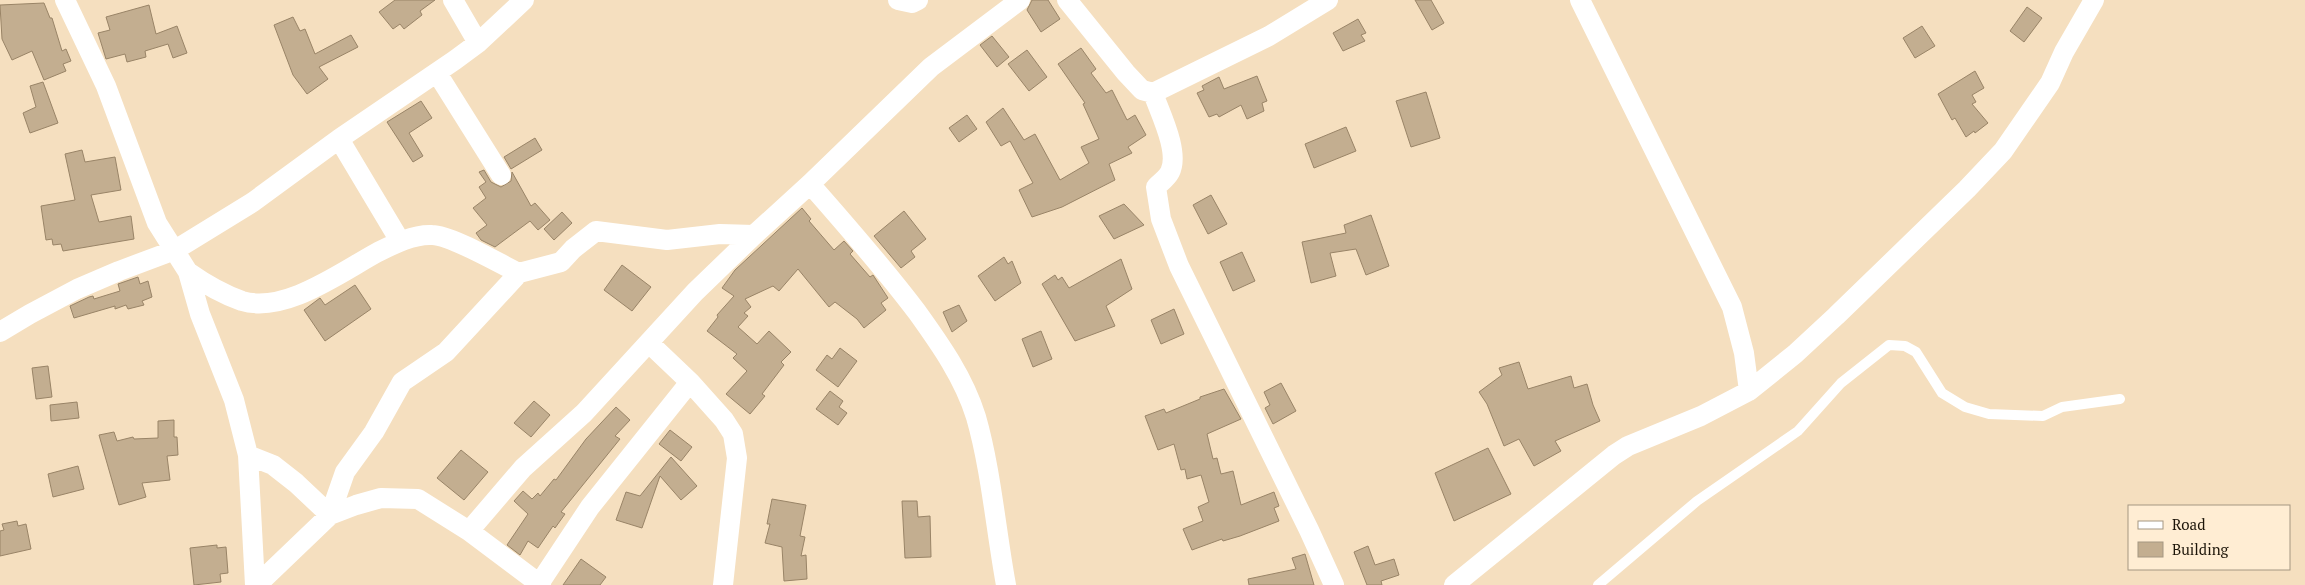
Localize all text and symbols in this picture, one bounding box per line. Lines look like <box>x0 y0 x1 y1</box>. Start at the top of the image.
legend <box>2128 505 2290 570</box>
text: Road <box>2172 514 2205 534</box>
text: Building <box>2172 539 2230 559</box>

